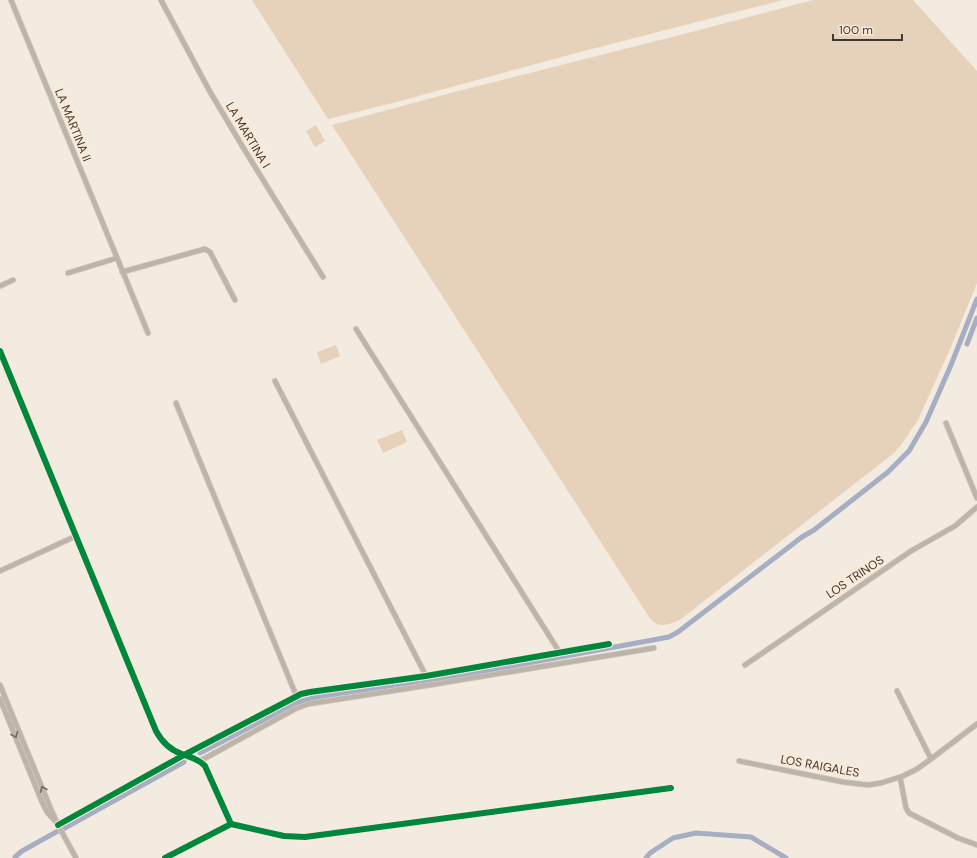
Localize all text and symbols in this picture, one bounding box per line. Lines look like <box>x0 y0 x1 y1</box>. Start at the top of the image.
scale bar <box>833 16 902 42</box>
text: 100 m <box>839 22 873 38</box>
street label: LA MARTINA II <box>51 86 95 164</box>
street label: LA MARTINA I <box>222 99 274 171</box>
street label: LOS TRINOS <box>823 552 887 602</box>
one-way arrow <box>10 732 18 739</box>
street label: LOS RAIGALES <box>779 751 861 781</box>
one-way arrow <box>39 785 47 792</box>

